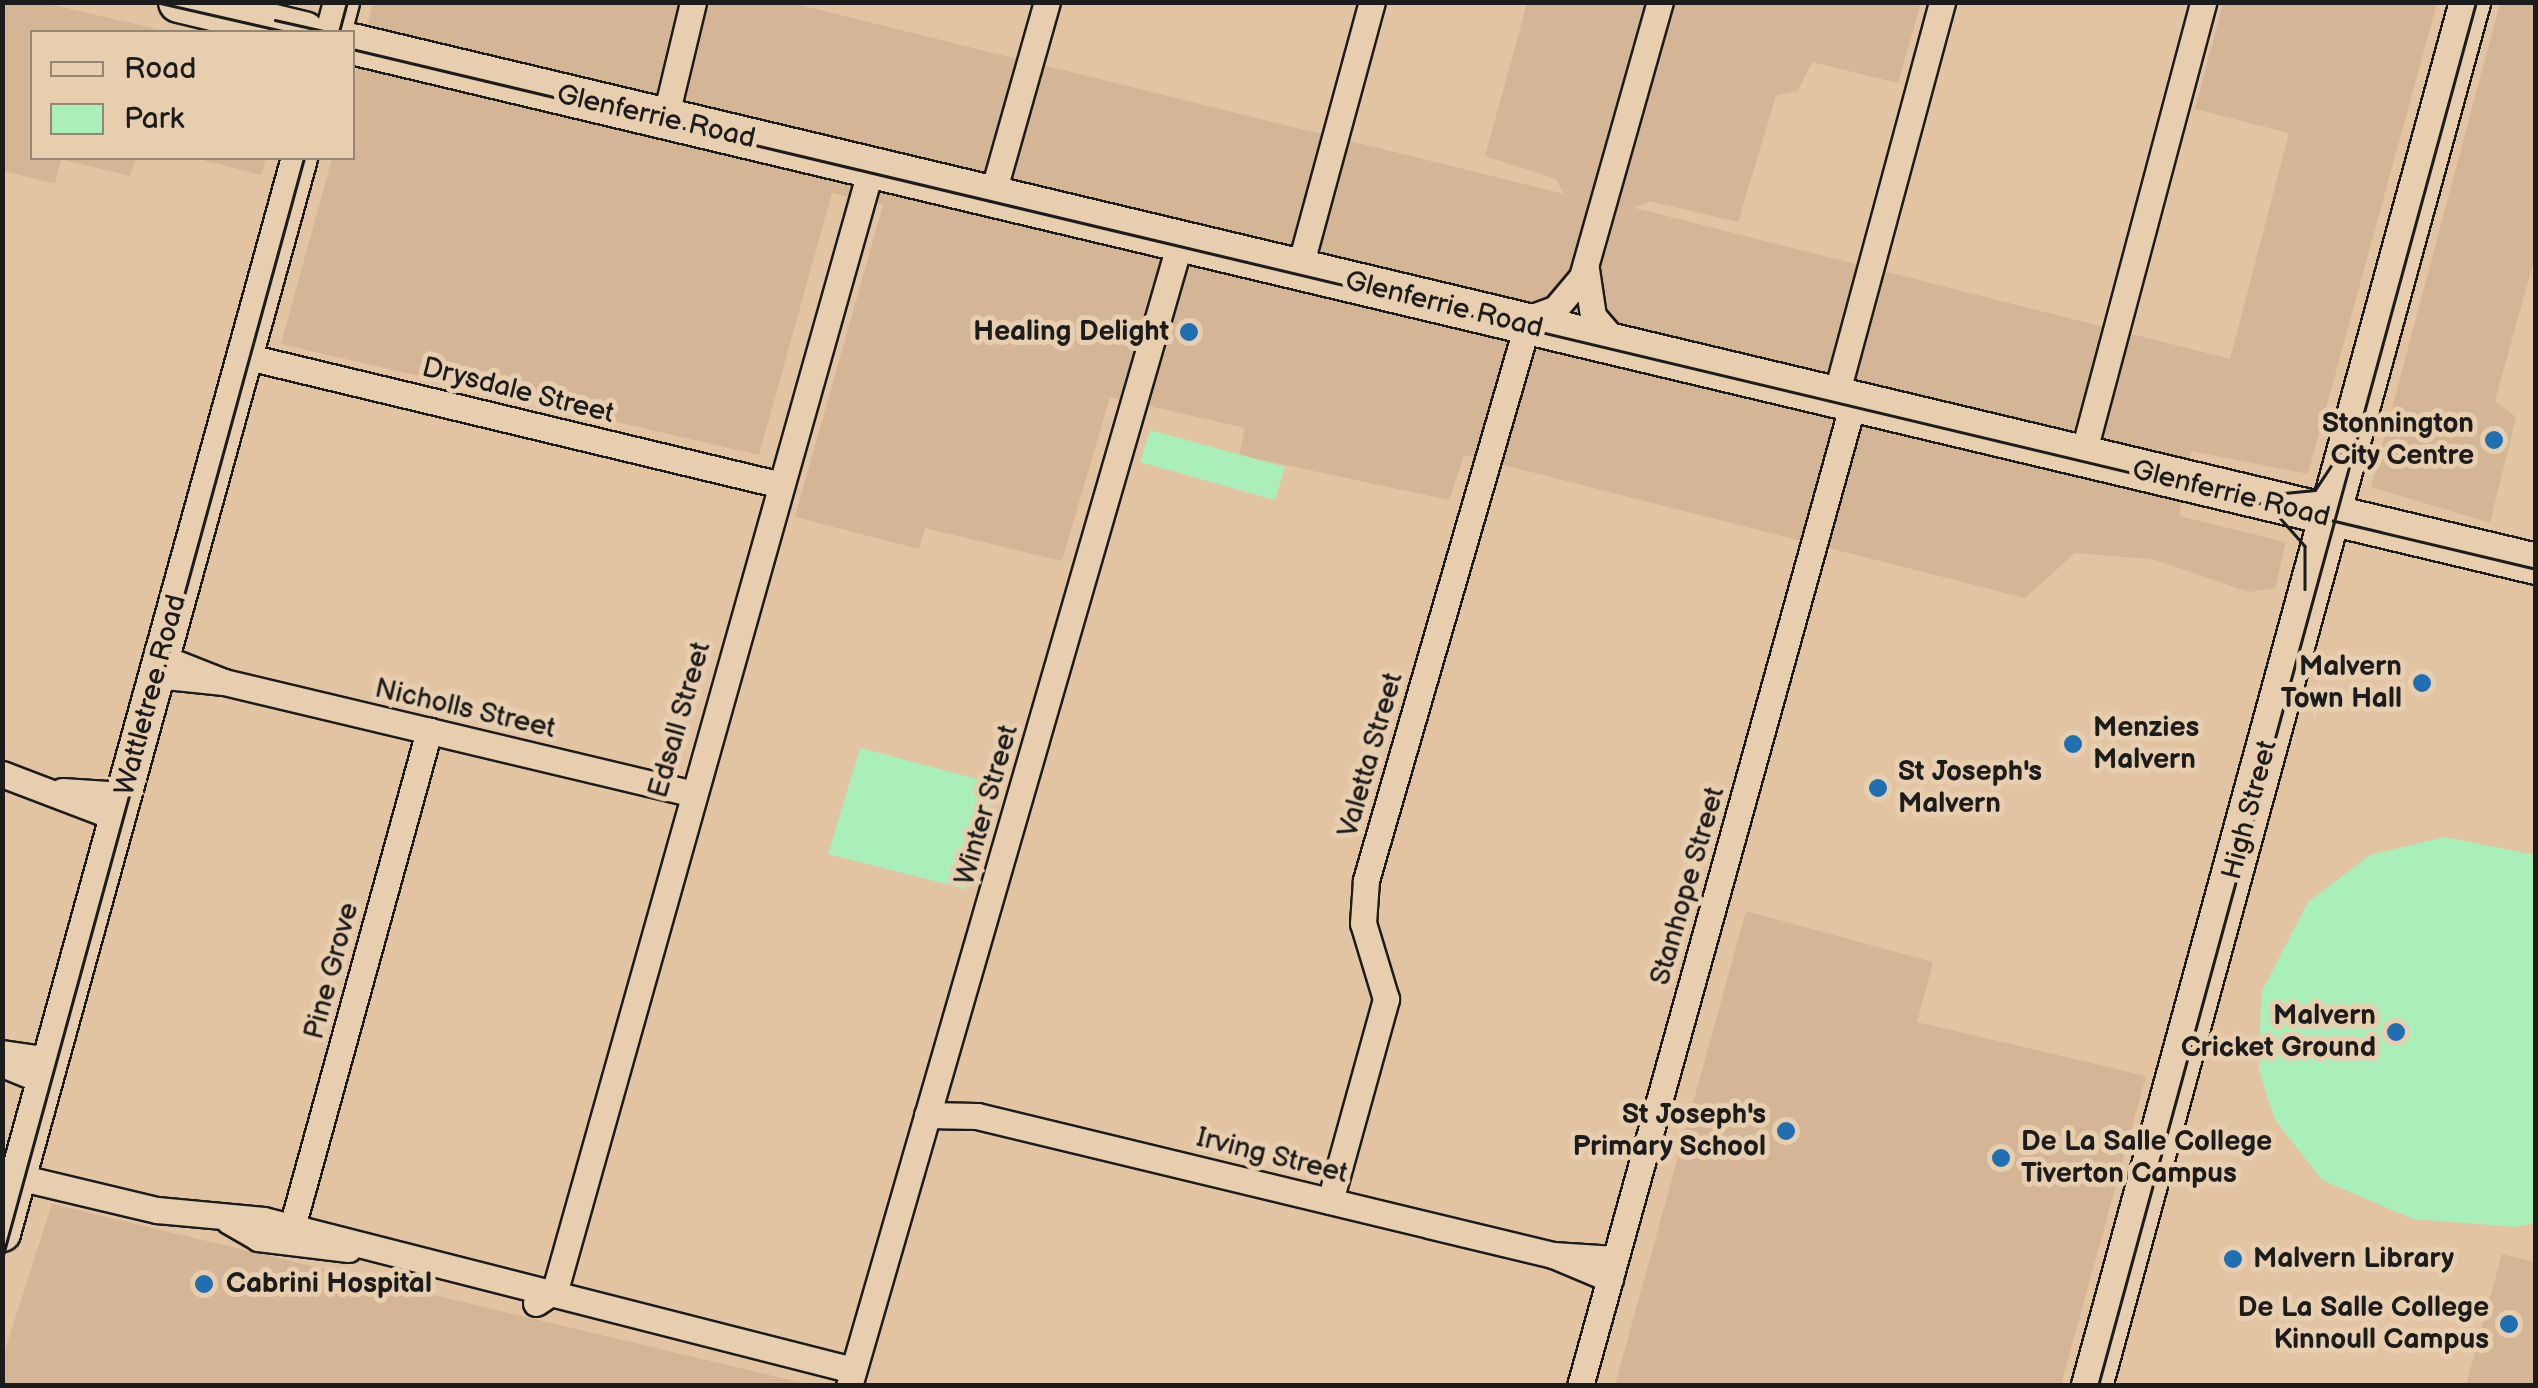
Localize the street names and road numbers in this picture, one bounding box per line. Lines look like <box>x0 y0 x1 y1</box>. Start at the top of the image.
street label: Glenferrie Road <box>554 78 758 156</box>
street label: Glenferrie Road <box>1342 264 1546 346</box>
street label: Drysdale Street <box>418 351 618 431</box>
street label: Glenferrie Road <box>2129 453 2333 535</box>
street label: Wattletree Road <box>108 591 194 799</box>
street label: Edsall Street <box>642 638 718 802</box>
street label: Valetta Street <box>1331 669 1411 841</box>
street label: Nicholls Street <box>371 672 559 746</box>
street label: Winter Street <box>948 721 1026 889</box>
street label: High Street <box>2215 737 2285 883</box>
street label: Stanhope Street <box>1644 783 1732 989</box>
street label: Pine Grove <box>298 899 366 1043</box>
street label: Irving Street <box>1193 1121 1351 1191</box>

